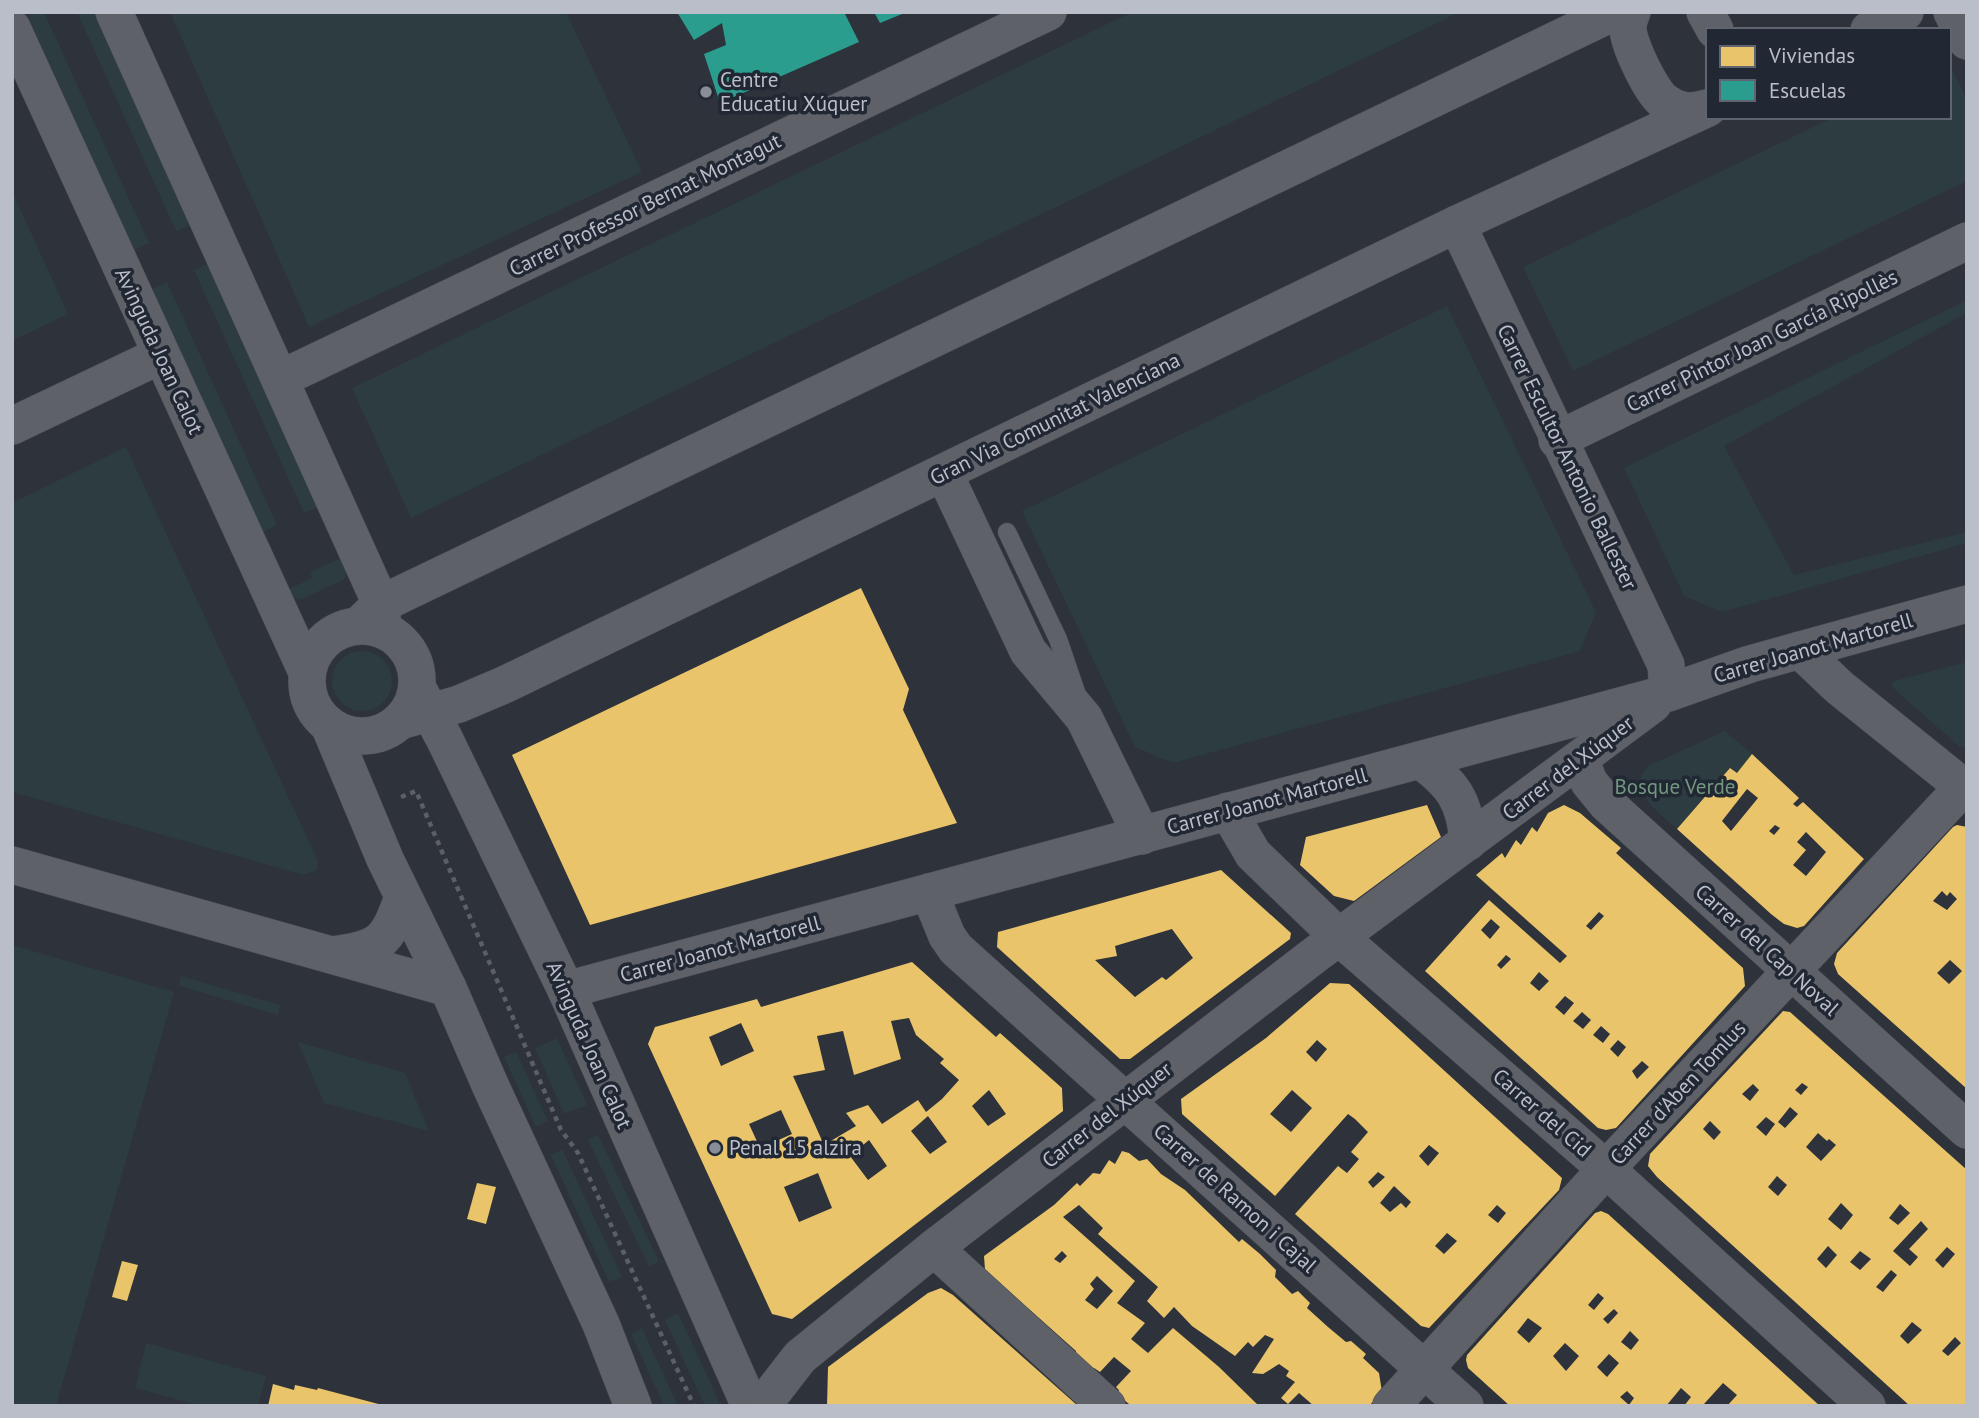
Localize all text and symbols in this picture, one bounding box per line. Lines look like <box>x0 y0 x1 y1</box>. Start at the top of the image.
legend <box>1706 28 1951 119</box>
text: Viviendas <box>1768 42 1855 69</box>
place label: Centre Educatiu Xúquer <box>720 66 868 117</box>
text: Escuelas <box>1769 77 1846 104</box>
marker: Centre Educatiu Xúquer <box>698 84 714 100</box>
street label: Carrer Professor Bernat Montagut <box>504 127 785 282</box>
street label: Avinguda Joan Calot <box>109 263 210 438</box>
street label: Carrer Pintor Joan García Ripollès <box>1622 263 1902 418</box>
street label: Carrer Escultor Antonio Ballester <box>1491 320 1644 594</box>
street label: Gran Via Comunitat Valenciana <box>925 346 1184 491</box>
street label: Carrer Joanot Martorell <box>1710 606 1916 689</box>
street label: Carrer del Xúquer <box>1497 709 1639 826</box>
street label: Carrer Joanot Martorell <box>1164 761 1370 840</box>
park label: Bosque Verde <box>1614 773 1736 800</box>
street label: Carrer del Cap Noval <box>1690 878 1845 1021</box>
street label: Carrer Joanot Martorell <box>617 909 823 988</box>
street label: Avinguda Joan Calot <box>540 957 638 1133</box>
street label: Carrer d'Aben Tomlus <box>1604 1015 1751 1170</box>
street label: Carrer del Xúquer <box>1036 1055 1177 1174</box>
street label: Carrer del Cid <box>1487 1062 1597 1163</box>
street label: Carrer de Ramon i Cajal <box>1148 1117 1323 1278</box>
place label: Penal 15 alzira <box>729 1134 862 1161</box>
marker: Penal 15 alzira <box>707 1140 723 1156</box>

